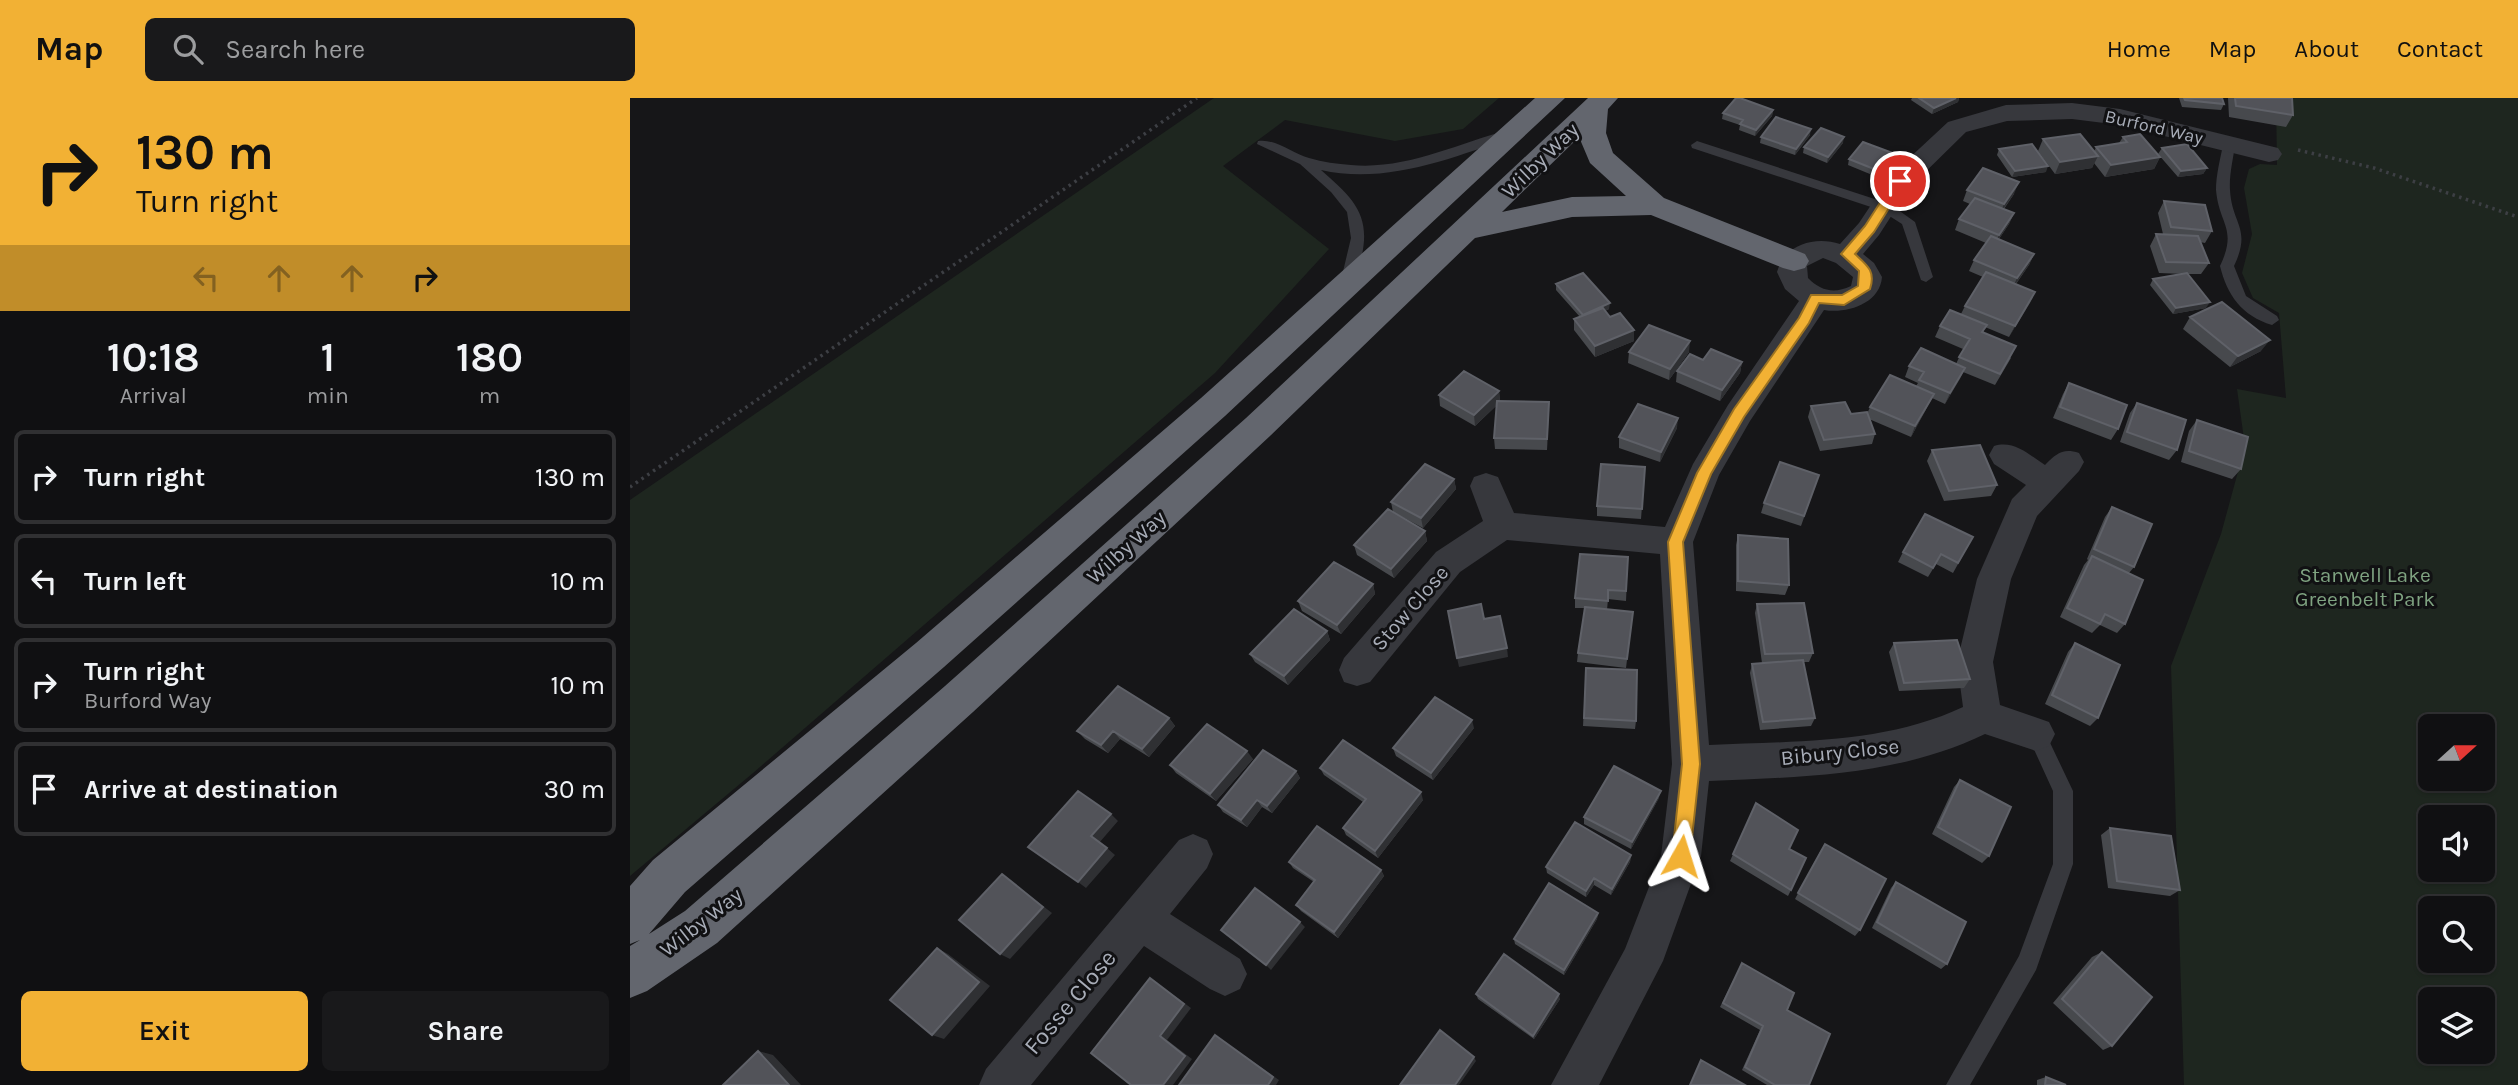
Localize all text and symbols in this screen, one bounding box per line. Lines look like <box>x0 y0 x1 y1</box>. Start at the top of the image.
search box <box>145 18 635 81</box>
text: Map <box>35 30 103 68</box>
icon: search <box>169 30 207 68</box>
text: Search here <box>225 34 365 65</box>
text: Home <box>2107 35 2171 63</box>
text: Map <box>2209 35 2256 63</box>
text: About <box>2294 35 2359 63</box>
text: Contact <box>2397 35 2483 63</box>
street label: Burford Way <box>2103 105 2206 149</box>
street label: Wilby Way <box>1497 117 1584 203</box>
text: 130 m <box>136 124 274 181</box>
icon: right <box>21 126 112 217</box>
pin <box>1870 151 1930 211</box>
icon: arrive <box>1881 162 1919 200</box>
text: Turn right <box>136 183 278 220</box>
icon: left <box>187 259 225 297</box>
icon: ahead <box>260 259 298 297</box>
icon: ahead <box>333 259 371 297</box>
icon: right <box>406 259 444 297</box>
text: 10:18 <box>107 332 200 382</box>
text: 1 <box>320 332 335 382</box>
text: 180 <box>456 332 523 382</box>
text: Arrival <box>120 382 187 409</box>
text: min <box>307 382 349 409</box>
text: m <box>479 382 500 409</box>
icon: right <box>25 458 63 496</box>
text: Turn right <box>84 462 205 493</box>
text: 130 m <box>535 462 605 493</box>
street label: Wilby Way <box>1082 505 1170 589</box>
street label: Stow Close <box>1367 561 1453 655</box>
icon: left <box>25 562 63 600</box>
park label: Stanwell Lake Greenbelt Park <box>2295 563 2435 611</box>
text: Turn left <box>84 566 186 597</box>
text: 10 m <box>550 566 605 597</box>
text: Turn right <box>84 656 205 687</box>
icon: right <box>25 666 63 704</box>
text: 10 m <box>550 670 605 701</box>
text: Burford Way <box>84 687 212 714</box>
north arrow <box>2418 714 2496 791</box>
map controls <box>2418 714 2495 1064</box>
street label: Bibury Close <box>1780 734 1900 770</box>
icon: arrive <box>25 770 63 808</box>
text: Arrive at destination <box>84 774 338 805</box>
text: 30 m <box>544 774 605 805</box>
button: sound <box>2418 805 2495 882</box>
position arrow <box>1644 819 1718 893</box>
street label: Wilby Way <box>655 882 747 961</box>
button: search <box>2418 896 2495 973</box>
street label: Fosse Close <box>1018 944 1122 1060</box>
button: layers <box>2418 987 2495 1064</box>
button: Exit <box>21 991 308 1071</box>
button: Share <box>322 991 609 1071</box>

